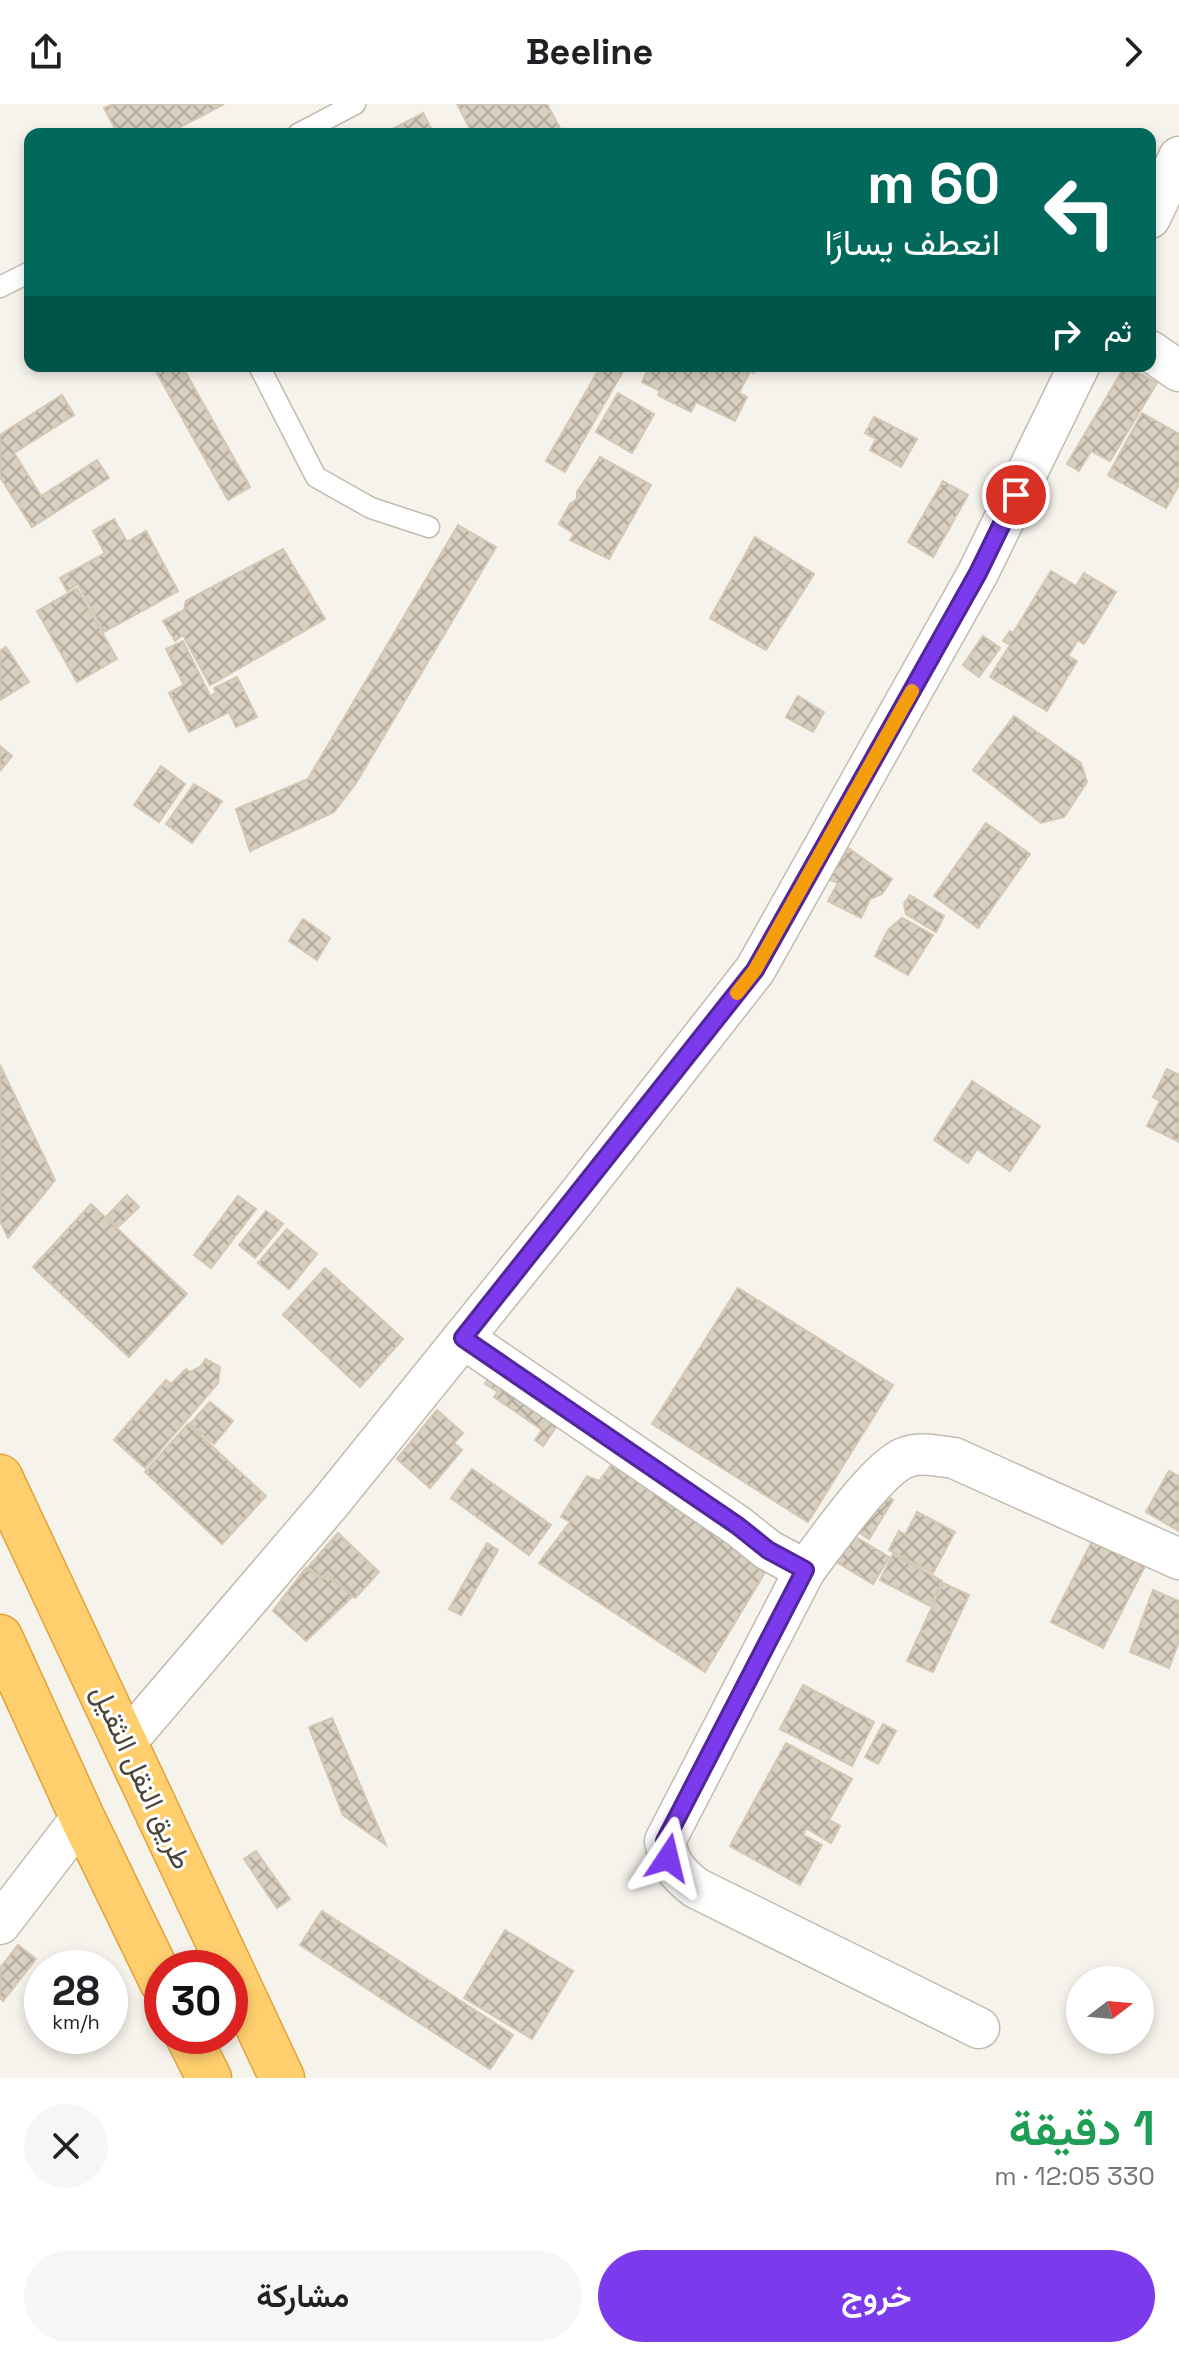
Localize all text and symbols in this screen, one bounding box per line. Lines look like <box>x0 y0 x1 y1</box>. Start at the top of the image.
text: Beeline <box>526 29 653 75</box>
icon: share <box>24 30 68 74</box>
icon: forward <box>1111 30 1155 74</box>
text: 60 m <box>867 148 1000 219</box>
icon: left <box>1028 160 1132 264</box>
text: انعطف يسارًا <box>825 220 1000 266</box>
icon: right <box>1044 312 1088 356</box>
text: ثم <box>1104 312 1132 351</box>
pin <box>982 461 1050 529</box>
icon: arrive <box>994 473 1038 517</box>
street label: طريق النقل الثقيل <box>84 1679 200 1875</box>
position arrow <box>626 1816 710 1900</box>
speed limit sign: 30 <box>144 1950 248 2054</box>
text: 28 <box>52 1966 100 2017</box>
north arrow <box>1066 1966 1154 2054</box>
map controls <box>1066 1966 1154 2054</box>
text: km/h <box>52 2009 100 2035</box>
text: 1 دقيقة <box>1008 2098 1155 2159</box>
button: close <box>24 2104 108 2188</box>
text: 330 m · 12:05 <box>994 2159 1155 2193</box>
button: مشاركة <box>24 2250 582 2342</box>
button: خروج <box>598 2250 1155 2342</box>

